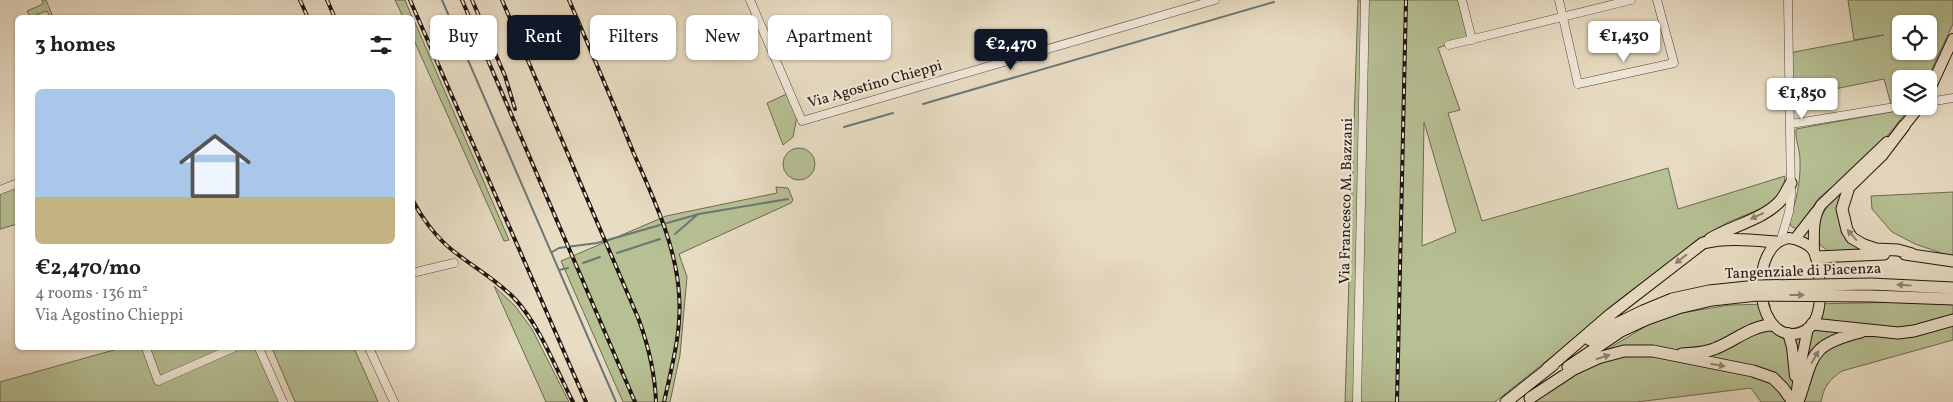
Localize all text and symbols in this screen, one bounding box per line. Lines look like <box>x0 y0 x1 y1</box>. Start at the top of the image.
chip: Buy <box>430 15 497 60</box>
chip: Rent <box>507 15 580 60</box>
chip: Filters <box>590 15 676 60</box>
chip: New <box>686 15 758 60</box>
chip: Apartment <box>768 15 891 60</box>
map controls <box>1892 15 1937 115</box>
button: locate <box>1892 15 1937 60</box>
pin: €1,430 <box>1583 20 1665 63</box>
text: €1,430 <box>1599 26 1649 48</box>
pin: €2,470 <box>970 28 1052 71</box>
text: 3 homes <box>35 31 116 60</box>
icon: filters <box>367 31 395 59</box>
text: €2,470 <box>985 34 1037 56</box>
street label: Via Agostino Chieppi <box>805 56 945 114</box>
button: layers <box>1892 70 1937 115</box>
pin: €1,850 <box>1761 78 1843 120</box>
text: €1,850 <box>1778 83 1826 105</box>
street label: Via Francesco M. Bazzani <box>1335 118 1359 284</box>
icon: home <box>170 121 260 211</box>
one-way arrow <box>1750 212 1764 220</box>
one-way arrow <box>1846 229 1858 241</box>
text: €2,470/mo <box>35 254 141 283</box>
one-way arrow <box>1674 254 1687 264</box>
street label: Tangenziale di Piacenza <box>1724 259 1882 285</box>
one-way arrow <box>1896 281 1912 289</box>
text: 4 rooms · 136 m² <box>35 283 148 305</box>
one-way arrow <box>1790 291 1806 299</box>
text: Via Agostino Chieppi <box>35 305 183 327</box>
one-way arrow <box>1810 350 1819 363</box>
one-way arrow <box>1595 353 1610 360</box>
one-way arrow <box>1710 361 1726 369</box>

